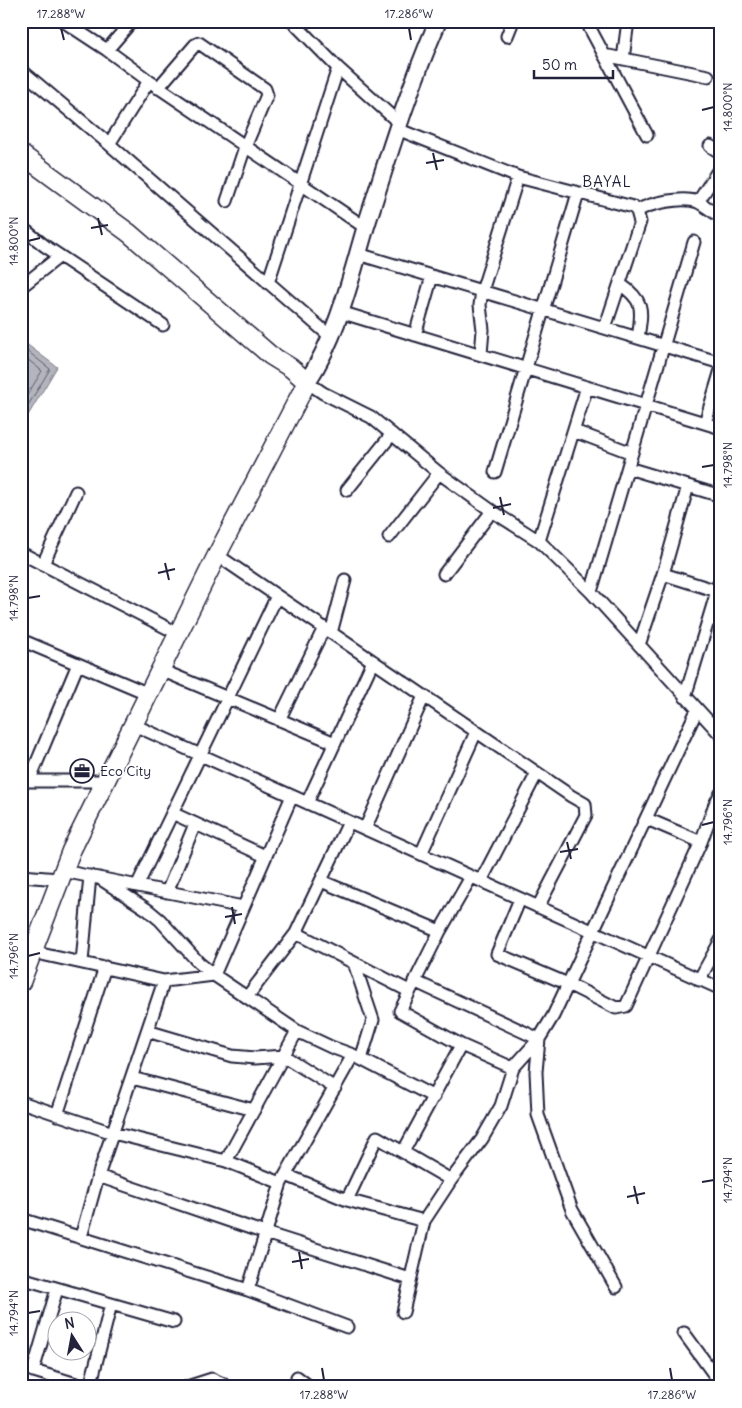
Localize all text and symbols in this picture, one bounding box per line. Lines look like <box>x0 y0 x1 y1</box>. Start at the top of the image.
text: 17.288°W <box>37 6 85 21</box>
text: 17.286°W <box>385 6 433 21</box>
scale bar <box>534 48 613 80</box>
text: 50 m <box>542 55 577 74</box>
text: 14.800°N <box>720 82 735 132</box>
district label: BAYAL <box>582 172 632 191</box>
text: 14.800°N <box>6 216 21 266</box>
text: 14.798°N <box>720 442 735 488</box>
text: 14.798°N <box>6 575 21 621</box>
office icon: Eco City <box>69 758 95 784</box>
place label: Eco City <box>100 762 151 780</box>
text: 14.796°N <box>720 799 735 845</box>
text: 14.796°N <box>6 933 21 979</box>
text: 14.794°N <box>720 1157 735 1203</box>
text: 14.794°N <box>6 1290 21 1336</box>
north arrow <box>48 1310 98 1360</box>
text: N <box>63 1313 76 1333</box>
text: 17.288°W <box>300 1387 348 1402</box>
text: 17.286°W <box>648 1387 696 1402</box>

